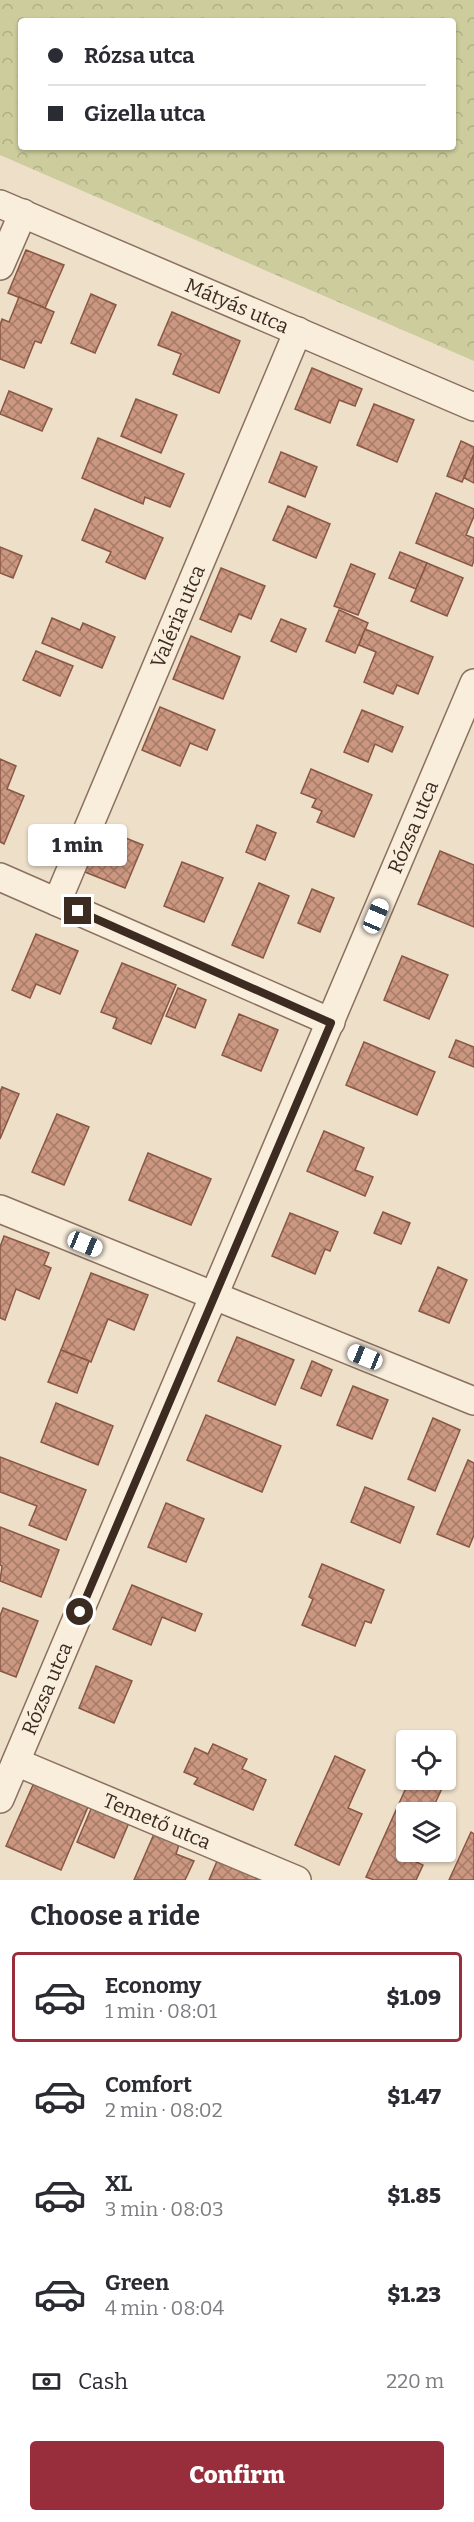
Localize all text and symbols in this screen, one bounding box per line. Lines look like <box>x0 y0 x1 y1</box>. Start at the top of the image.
text: Rózsa utca <box>84 42 195 69</box>
text: Gizella utca <box>84 100 205 127</box>
street label: Mátyás utca <box>182 273 293 338</box>
street label: Valéria utca <box>145 561 210 671</box>
street label: Rózsa utca <box>383 777 443 877</box>
callout: 1 min <box>28 824 128 866</box>
text: 1 min <box>52 833 103 857</box>
car <box>361 896 391 936</box>
route end <box>64 897 91 924</box>
car <box>65 1229 105 1259</box>
car <box>345 1342 385 1372</box>
route start <box>66 1598 93 1625</box>
street label: Rózsa utca <box>17 1639 77 1739</box>
map controls <box>396 1730 456 1862</box>
button: locate <box>396 1730 456 1790</box>
street label: Temető utca <box>100 1788 215 1854</box>
button: layers <box>396 1802 456 1862</box>
text: Choose a ride <box>30 1900 200 1932</box>
icon: car <box>33 1970 87 2024</box>
text: Economy <box>105 1972 201 1999</box>
text: $1.09 <box>386 1984 441 2011</box>
text: 1 min · 08:01 <box>105 1999 217 2023</box>
icon: car <box>33 2069 87 2123</box>
text: Comfort <box>105 2071 192 2098</box>
text: $1.47 <box>387 2083 441 2110</box>
text: 2 min · 08:02 <box>105 2098 223 2122</box>
icon: car <box>33 2168 87 2222</box>
text: XL <box>105 2170 132 2197</box>
text: $1.85 <box>387 2182 441 2209</box>
text: 3 min · 08:03 <box>105 2197 224 2221</box>
icon: car <box>33 2267 87 2321</box>
text: Green <box>105 2269 169 2296</box>
text: $1.23 <box>387 2281 441 2308</box>
text: 4 min · 08:04 <box>105 2296 224 2320</box>
icon: cash <box>30 2365 63 2398</box>
text: Cash <box>78 2368 128 2395</box>
text: 220 m <box>386 2369 444 2393</box>
button: Confirm <box>30 2441 444 2510</box>

